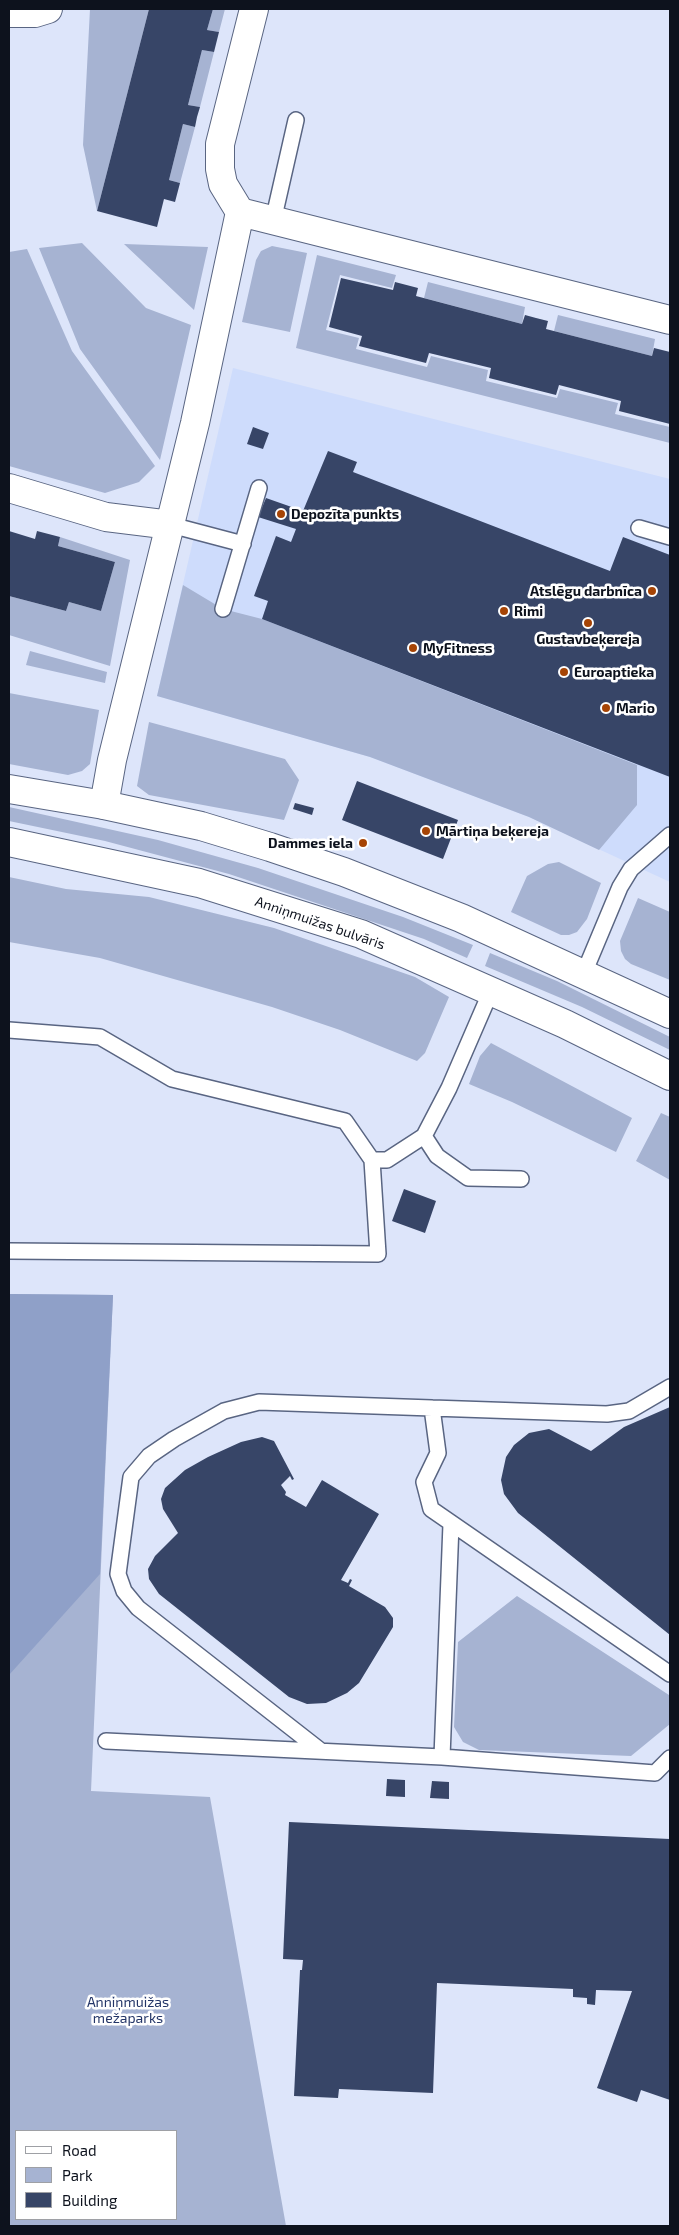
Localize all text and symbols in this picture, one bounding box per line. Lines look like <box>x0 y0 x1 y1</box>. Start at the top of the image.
place label: Depozīta punkts <box>291 506 399 522</box>
marker: Depozīta punkts <box>275 508 287 520</box>
place label: Atslēgu darbnīca <box>530 583 642 599</box>
marker: Atslēgu darbnīca <box>646 585 658 597</box>
place label: Rimi <box>514 603 543 619</box>
marker: Rimi <box>498 605 510 617</box>
marker: Gustavbeķereja <box>582 617 594 629</box>
place label: Gustavbeķereja <box>536 631 640 647</box>
place label: MyFitness <box>423 640 492 656</box>
marker: MyFitness <box>407 642 419 654</box>
place label: Euroaptieka <box>574 664 654 680</box>
marker: Euroaptieka <box>558 666 570 678</box>
place label: Mario <box>616 700 655 716</box>
marker: Mario <box>600 702 612 714</box>
place label: Mārtiņa beķereja <box>436 823 549 839</box>
marker: Mārtiņa beķereja <box>420 825 432 837</box>
place label: Dammes iela <box>268 835 353 851</box>
marker: Dammes iela <box>357 837 369 849</box>
street label: Anniņmuižas bulvāris <box>253 893 387 953</box>
park label: Anniņmuižas mežaparks <box>87 1994 169 2026</box>
legend <box>15 2130 178 2220</box>
text: Road <box>62 2141 97 2159</box>
text: Park <box>62 2166 93 2184</box>
text: Building <box>62 2191 117 2209</box>

